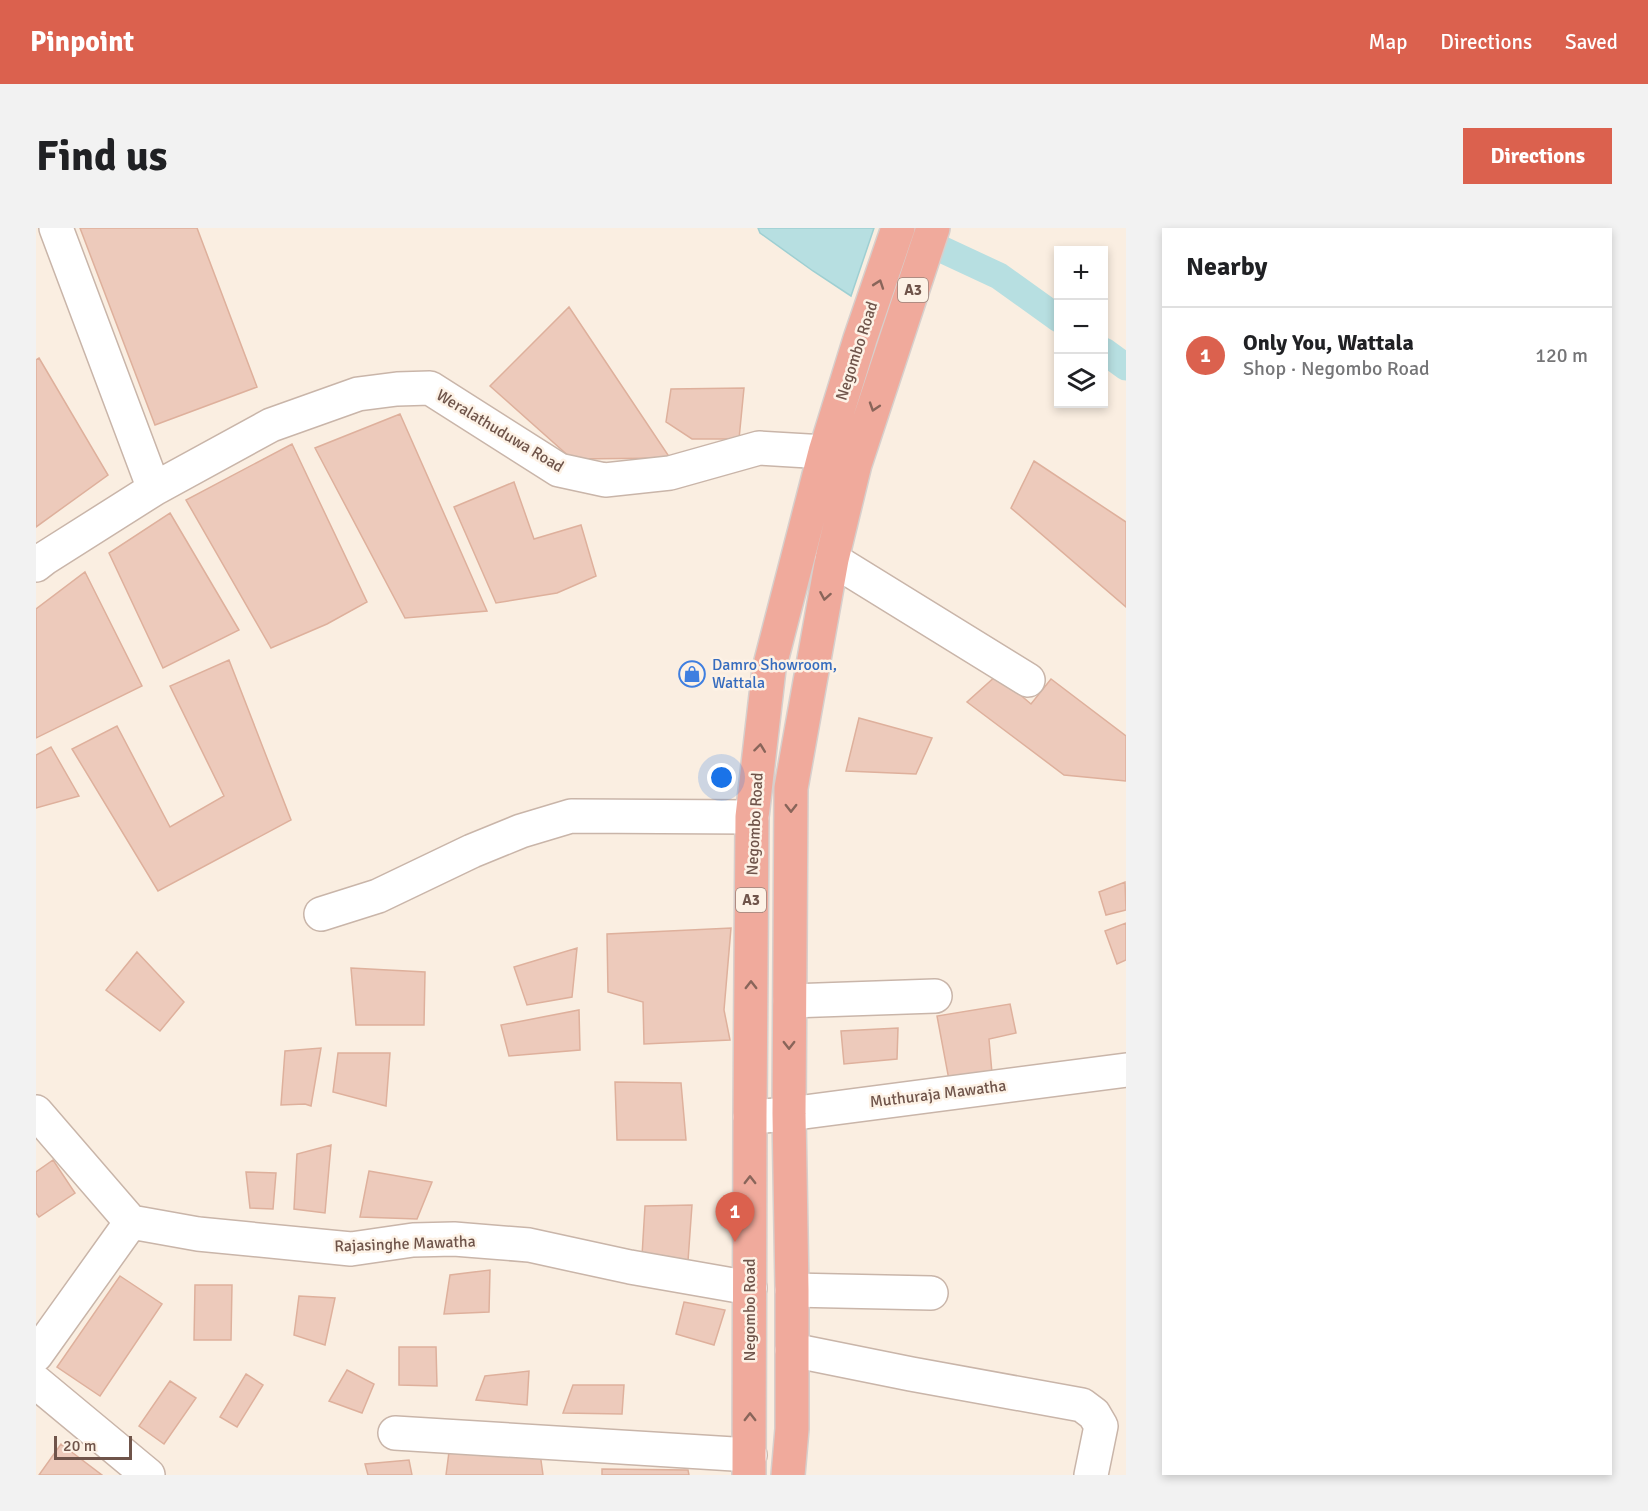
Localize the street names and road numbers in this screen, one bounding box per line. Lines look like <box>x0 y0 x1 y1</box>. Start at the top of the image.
road number: A3 <box>898 278 928 302</box>
street label: Negombo Road <box>832 299 882 403</box>
street label: Weralathuduwa Road <box>433 385 567 477</box>
street label: Negombo Road <box>742 772 768 876</box>
road number: A3 <box>736 888 766 912</box>
street label: Muthuraja Mawatha <box>869 1076 1007 1112</box>
street label: Rajasinghe Mawatha <box>334 1232 476 1256</box>
street label: Negombo Road <box>740 1259 760 1361</box>

